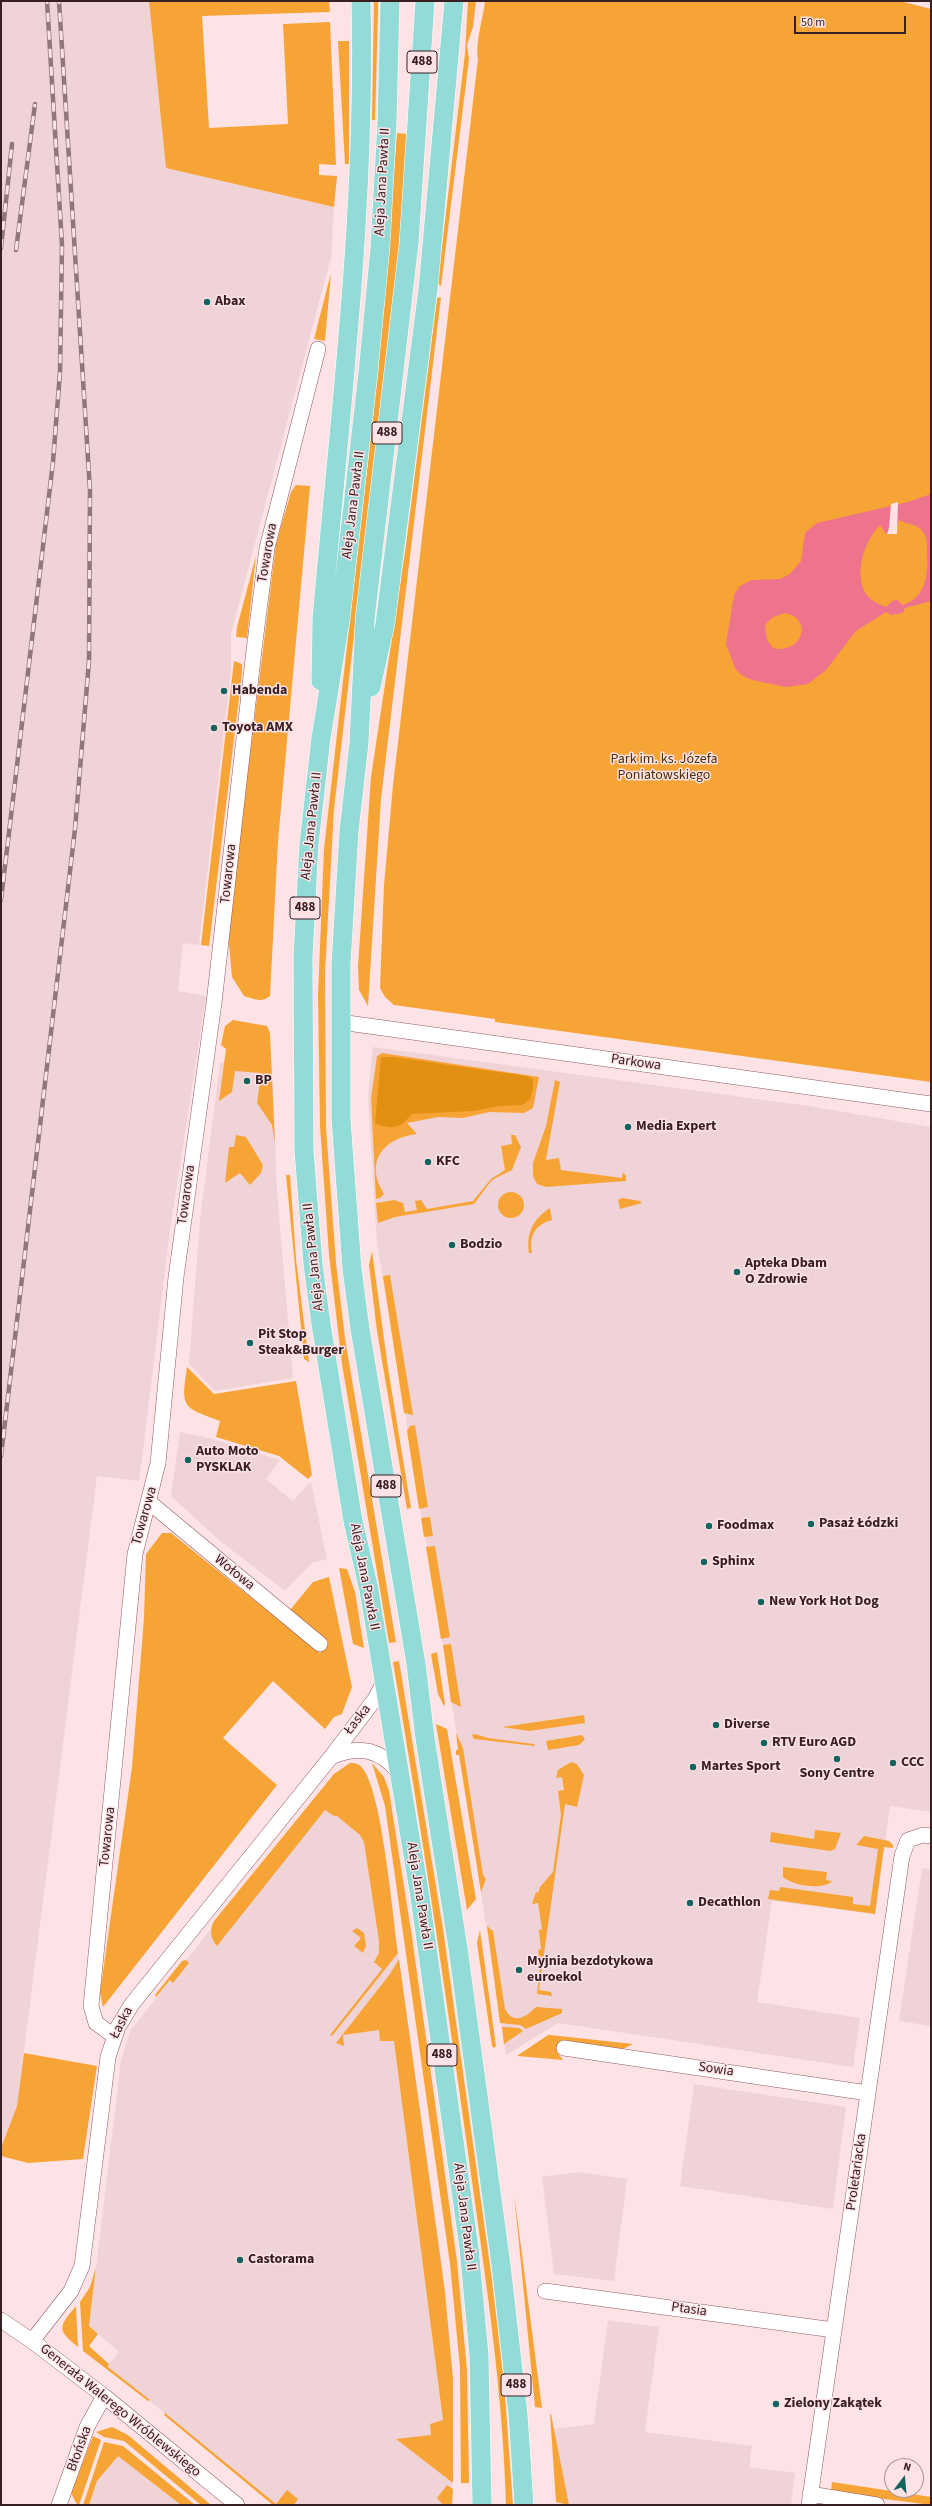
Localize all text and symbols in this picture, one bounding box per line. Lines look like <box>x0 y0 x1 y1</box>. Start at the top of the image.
scale bar <box>796 8 908 34</box>
text: 50 m <box>801 14 825 31</box>
road number: 488 <box>407 51 437 73</box>
street label: Aleja Jana Pawła II <box>372 127 394 237</box>
place label: Abax <box>215 294 245 310</box>
marker: Abax <box>202 297 212 307</box>
road number: 488 <box>372 422 402 444</box>
street label: Aleja Jana Pawła II <box>339 450 369 560</box>
street label: Towarowa <box>254 522 282 584</box>
place label: Habenda <box>232 683 287 699</box>
marker: Habenda <box>219 686 229 696</box>
place label: Toyota AMX <box>222 720 293 736</box>
marker: Toyota AMX <box>209 723 219 733</box>
park label: Park im. ks. Józefa Poniatowskiego <box>610 752 718 784</box>
street label: Aleja Jana Pawła II <box>298 771 326 881</box>
street label: Towarowa <box>217 843 241 905</box>
road number: 488 <box>290 897 320 919</box>
street label: Parkowa <box>610 1051 662 1075</box>
place label: BP <box>255 1073 272 1089</box>
marker: BP <box>242 1076 252 1086</box>
place label: Media Expert <box>636 1119 716 1135</box>
marker: Media Expert <box>623 1122 633 1132</box>
place label: KFC <box>436 1154 460 1170</box>
marker: KFC <box>423 1157 433 1167</box>
street label: Towarowa <box>174 1164 200 1226</box>
street label: Aleja Jana Pawła II <box>300 1202 328 1312</box>
place label: Bodzio <box>460 1237 502 1253</box>
marker: Bodzio <box>447 1240 457 1250</box>
place label: Apteka Dbam O Zdrowie <box>745 1256 827 1288</box>
marker: Apteka Dbam O Zdrowie <box>732 1267 742 1277</box>
place label: Pit Stop Steak&Burger <box>258 1327 344 1360</box>
marker: Pit Stop Steak&Burger <box>245 1338 255 1348</box>
place label: Auto Moto PYSKLAK <box>196 1444 259 1476</box>
marker: Auto Moto PYSKLAK <box>183 1455 193 1465</box>
road number: 488 <box>371 1475 401 1497</box>
street label: Towarowa <box>129 1485 161 1547</box>
place label: Pasaż Łódzki <box>819 1516 898 1532</box>
place label: Foodmax <box>717 1518 774 1534</box>
marker: Pasaż Łódzki <box>806 1519 816 1529</box>
marker: Foodmax <box>704 1521 714 1531</box>
street label: Aleja Jana Pawła II <box>345 1522 383 1632</box>
street label: Wołowa <box>210 1552 258 1594</box>
place label: Sphinx <box>712 1554 755 1570</box>
marker: Sphinx <box>699 1557 709 1567</box>
place label: New York Hot Dog <box>769 1594 879 1610</box>
marker: New York Hot Dog <box>756 1597 766 1607</box>
street label: Łaska <box>341 1702 375 1738</box>
place label: Diverse <box>724 1717 770 1733</box>
marker: Diverse <box>711 1720 721 1730</box>
place label: RTV Euro AGD <box>772 1735 856 1751</box>
marker: RTV Euro AGD <box>759 1738 769 1748</box>
marker: Sony Centre <box>832 1754 842 1764</box>
place label: CCC <box>901 1755 924 1771</box>
marker: CCC <box>888 1758 898 1768</box>
place label: Martes Sport <box>701 1759 780 1775</box>
marker: Martes Sport <box>688 1762 698 1772</box>
place label: Sony Centre <box>799 1766 875 1782</box>
street label: Towarowa <box>96 1806 120 1868</box>
street label: Aleja Jana Pawła II <box>402 1841 436 1951</box>
place label: Decathlon <box>698 1895 761 1911</box>
marker: Decathlon <box>685 1898 695 1908</box>
place label: Myjnia bezdotykowa euroekol <box>527 1954 653 1986</box>
marker: Myjnia bezdotykowa euroekol <box>514 1965 524 1975</box>
street label: Łaska <box>107 2004 137 2042</box>
road number: 488 <box>427 2044 457 2066</box>
street label: Sowia <box>697 2059 735 2081</box>
street label: Proletariacka <box>843 2132 871 2212</box>
street label: Aleja Jana Pawła II <box>449 2162 479 2272</box>
place label: Castorama <box>248 2252 314 2268</box>
marker: Castorama <box>235 2255 245 2265</box>
street label: Ptasia <box>670 2299 708 2321</box>
street label: Generała Walerego Wróblewskiego <box>36 2341 204 2481</box>
road number: 488 <box>501 2374 531 2396</box>
place label: Zielony Zakątek <box>784 2396 882 2412</box>
marker: Zielony Zakątek <box>771 2399 781 2409</box>
street label: Błońska <box>64 2424 96 2474</box>
north arrow <box>884 2458 924 2498</box>
text: N <box>902 2459 913 2475</box>

